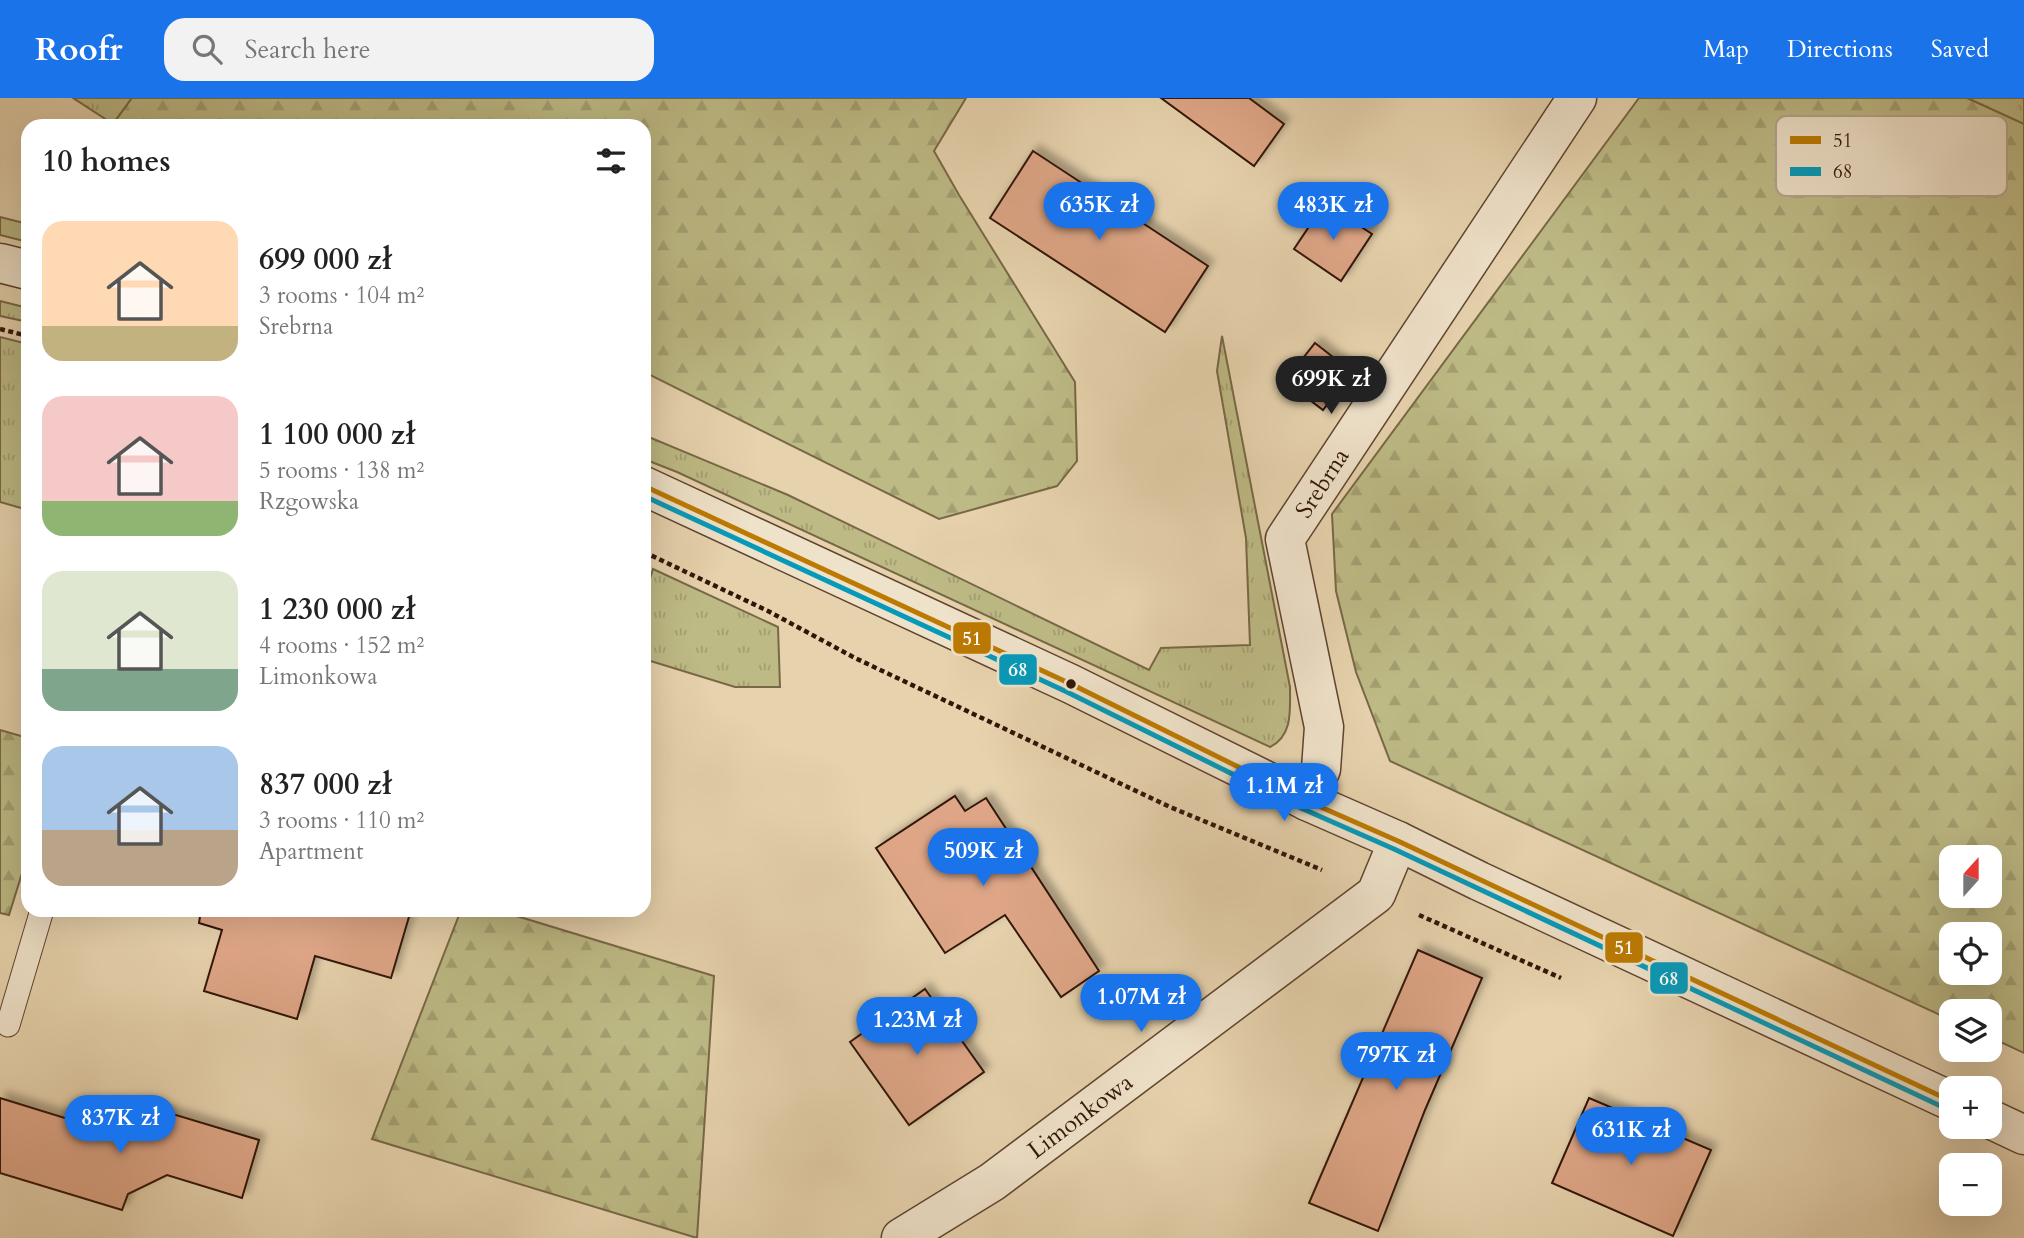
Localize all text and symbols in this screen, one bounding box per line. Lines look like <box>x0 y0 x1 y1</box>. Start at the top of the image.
search box <box>164 18 654 81</box>
text: Roofr <box>35 27 122 72</box>
icon: search <box>188 30 226 68</box>
text: Search here <box>244 32 370 67</box>
text: Map <box>1703 33 1749 66</box>
text: Directions <box>1787 33 1893 66</box>
text: Saved <box>1931 33 1989 66</box>
legend <box>1776 116 2007 196</box>
text: 51 <box>1833 128 1852 154</box>
text: 10 homes <box>42 141 171 182</box>
icon: filters <box>592 142 630 180</box>
text: 68 <box>1833 159 1852 185</box>
pin: 635K zł <box>1034 183 1164 242</box>
pin: 483K zł <box>1268 183 1398 242</box>
text: 635K zł <box>1060 189 1138 220</box>
text: 483K zł <box>1294 189 1372 220</box>
text: 699 000 zł <box>259 239 392 280</box>
icon: home <box>98 249 182 333</box>
text: 3 rooms · 104 m² <box>259 280 424 311</box>
text: Srebrna <box>259 311 333 342</box>
pin: 699K zł <box>1266 356 1396 416</box>
text: 699K zł <box>1292 363 1370 394</box>
text: 1 100 000 zł <box>259 414 415 455</box>
icon: home <box>98 424 182 508</box>
street label: Srebrna <box>1288 441 1358 525</box>
text: 5 rooms · 138 m² <box>259 455 424 486</box>
text: Rzgowska <box>259 486 359 517</box>
text: 1 230 000 zł <box>259 589 415 630</box>
icon: home <box>98 599 182 683</box>
line badge: 51 <box>952 621 992 655</box>
text: 51 <box>962 626 982 652</box>
text: 4 rooms · 152 m² <box>259 630 424 661</box>
line badge: 68 <box>998 653 1038 686</box>
text: 68 <box>1008 657 1028 683</box>
text: Limonkowa <box>259 661 377 692</box>
unlabelled marker <box>1064 677 1078 691</box>
text: 837 000 zł <box>259 764 392 805</box>
pin: 1.1M zł <box>1219 764 1349 823</box>
text: 1.1M zł <box>1245 770 1323 801</box>
icon: home <box>98 774 182 858</box>
text: 3 rooms · 110 m² <box>259 805 424 836</box>
pin: 509K zł <box>918 828 1048 888</box>
text: 509K zł <box>944 835 1022 866</box>
text: Apartment <box>259 836 363 867</box>
north arrow <box>1939 845 2002 908</box>
map controls <box>1939 845 2002 1216</box>
button: locate <box>1939 922 2002 985</box>
line badge: 51 <box>1604 931 1644 964</box>
text: 51 <box>1614 935 1634 961</box>
line badge: 68 <box>1649 961 1689 995</box>
text: 68 <box>1659 966 1679 992</box>
pin: 1.07M zł <box>1069 974 1213 1034</box>
text: 1.07M zł <box>1096 981 1186 1012</box>
pin: 1.23M zł <box>845 998 989 1057</box>
button: layers <box>1939 999 2002 1062</box>
text: 1.23M zł <box>872 1004 962 1035</box>
pin: 797K zł <box>1331 1032 1461 1092</box>
text: 797K zł <box>1357 1039 1435 1070</box>
street label: Limonkowa <box>1021 1066 1140 1167</box>
button: + <box>1939 1076 2002 1139</box>
pin: 837K zł <box>55 1096 185 1155</box>
text: 837K zł <box>81 1102 159 1133</box>
pin: 631K zł <box>1566 1108 1696 1167</box>
text: 631K zł <box>1592 1114 1670 1145</box>
button: − <box>1939 1153 2002 1216</box>

